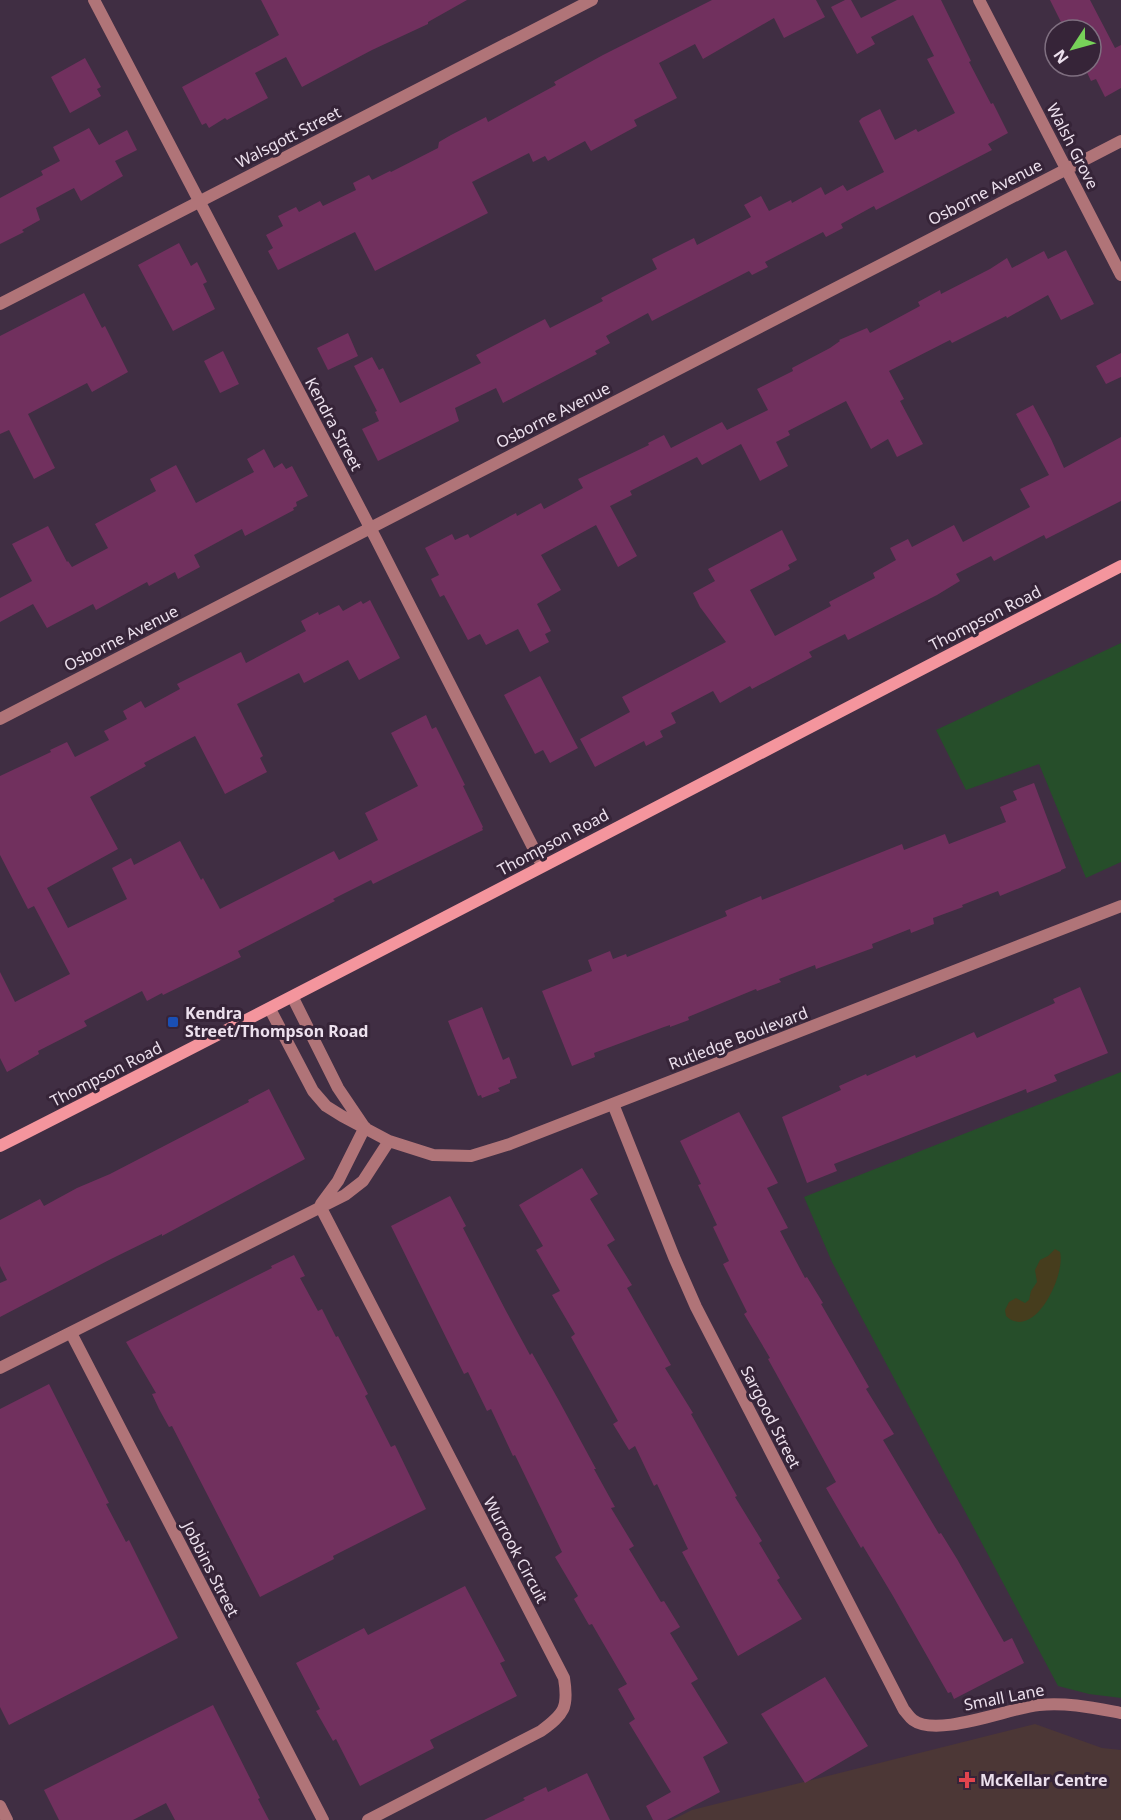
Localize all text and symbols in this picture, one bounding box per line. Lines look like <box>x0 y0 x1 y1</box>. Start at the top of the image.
north arrow <box>1043 18 1103 78</box>
text: N <box>1048 45 1074 69</box>
street label: Walsh Grove <box>1042 99 1104 193</box>
street label: Walsgott Street <box>232 101 345 173</box>
street label: Osborne Avenue <box>924 154 1046 230</box>
street label: Kendra Street <box>300 373 368 475</box>
street label: Osborne Avenue <box>492 377 614 453</box>
street label: Thompson Road <box>925 580 1045 656</box>
street label: Osborne Avenue <box>60 600 182 676</box>
street label: Thompson Road <box>493 803 613 881</box>
street label: Rutledge Boulevard <box>665 1001 811 1075</box>
place label: Kendra Street/Thompson Road <box>185 1002 368 1042</box>
marker: Kendra Street/Thompson Road <box>166 1015 180 1029</box>
street label: Thompson Road <box>46 1036 166 1112</box>
street label: Sargood Street <box>736 1362 806 1472</box>
street label: Wurrook Circuit <box>479 1493 553 1607</box>
street label: Jobbins Street <box>177 1516 245 1621</box>
street label: Small Lane <box>962 1678 1046 1716</box>
place label: McKellar Centre <box>980 1769 1108 1791</box>
marker: McKellar Centre <box>958 1771 976 1789</box>

